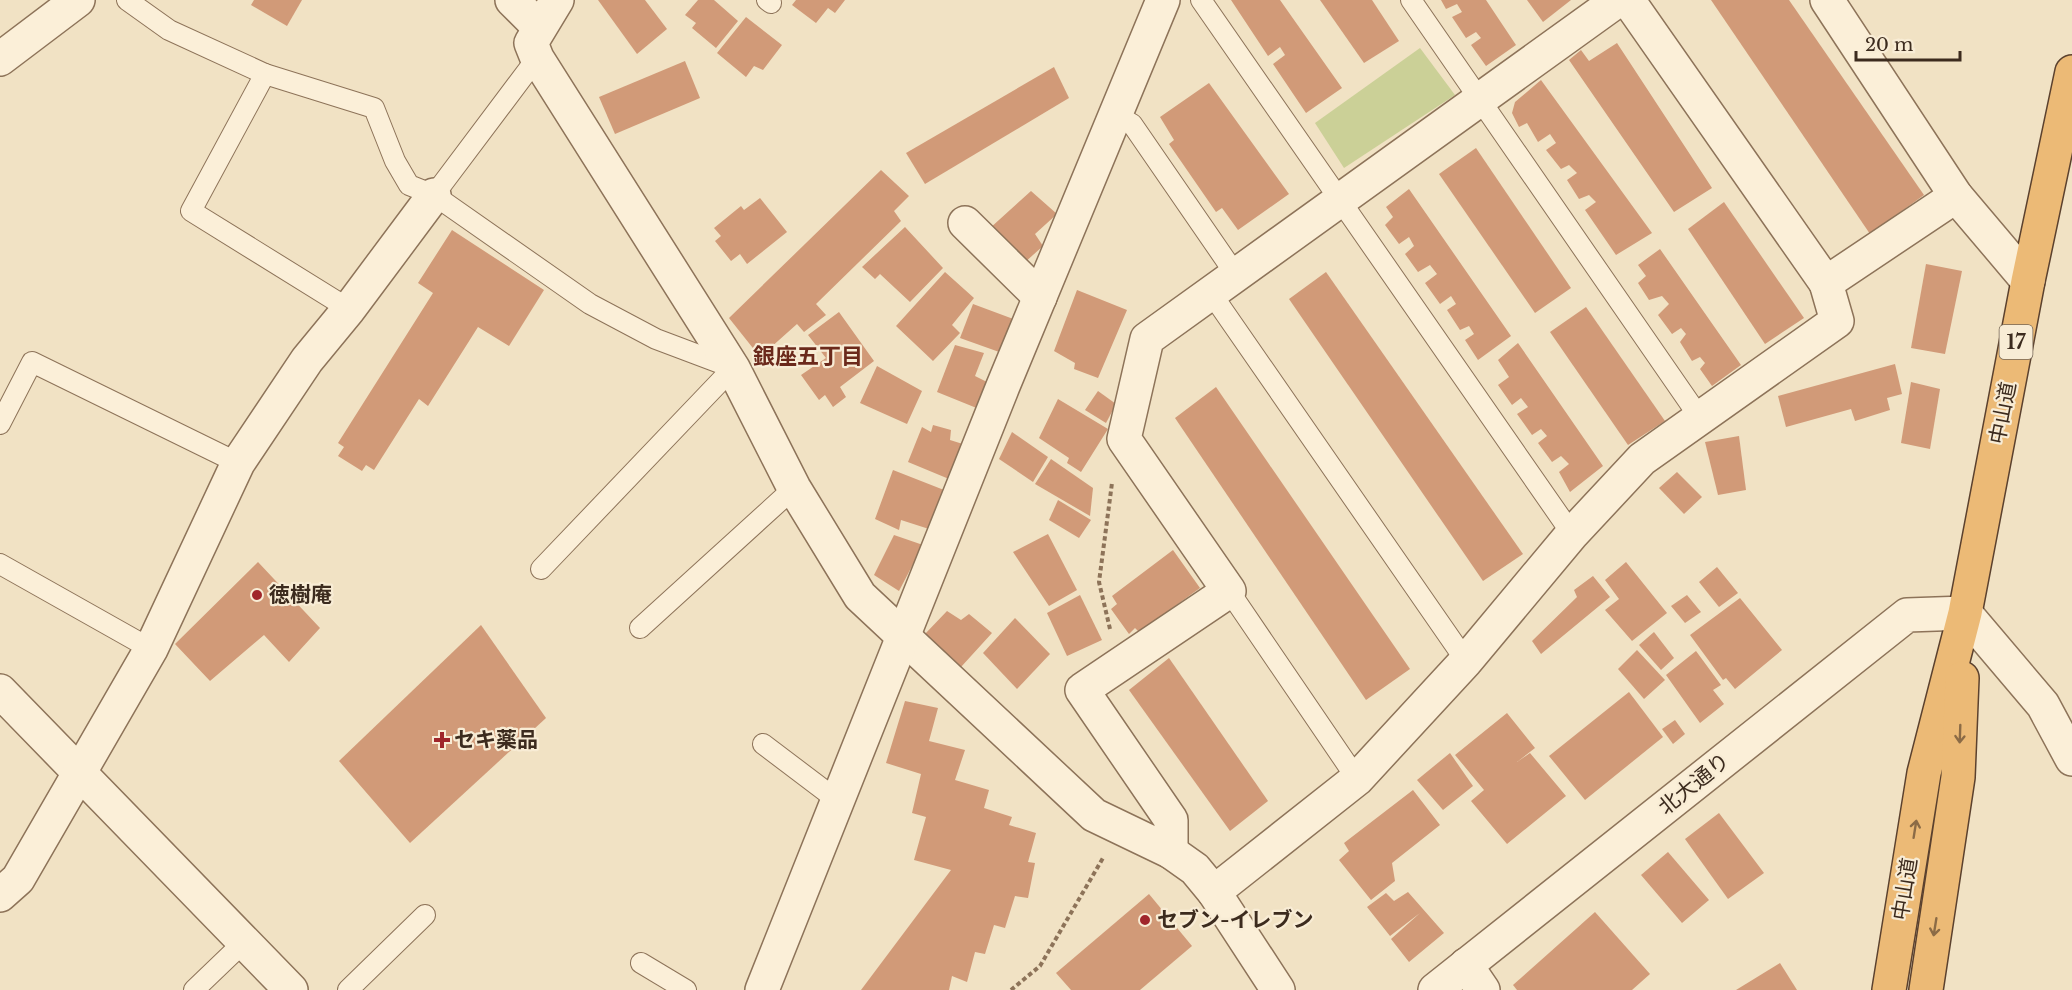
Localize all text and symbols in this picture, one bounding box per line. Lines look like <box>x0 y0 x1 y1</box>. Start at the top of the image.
scale bar <box>1856 24 1960 62</box>
text: 20 m <box>1865 34 1913 56</box>
road number: 17 <box>2000 325 2032 359</box>
district label: 銀座五丁目 <box>753 343 863 370</box>
street label: 中山道 <box>1984 380 2022 446</box>
place label: 徳樹庵 <box>269 582 332 608</box>
marker: 徳樹庵 <box>250 588 264 602</box>
one-way arrow <box>1955 724 1966 744</box>
place label: セキ薬品 <box>454 727 538 753</box>
marker: セキ薬品 <box>435 733 449 747</box>
street label: 北大通り <box>1653 747 1735 821</box>
one-way arrow <box>1909 819 1920 839</box>
street label: 中山道 <box>1887 856 1923 922</box>
place label: セブン-イレブン <box>1157 907 1314 933</box>
marker: セブン-イレブン <box>1138 913 1152 927</box>
one-way arrow <box>1930 917 1941 937</box>

